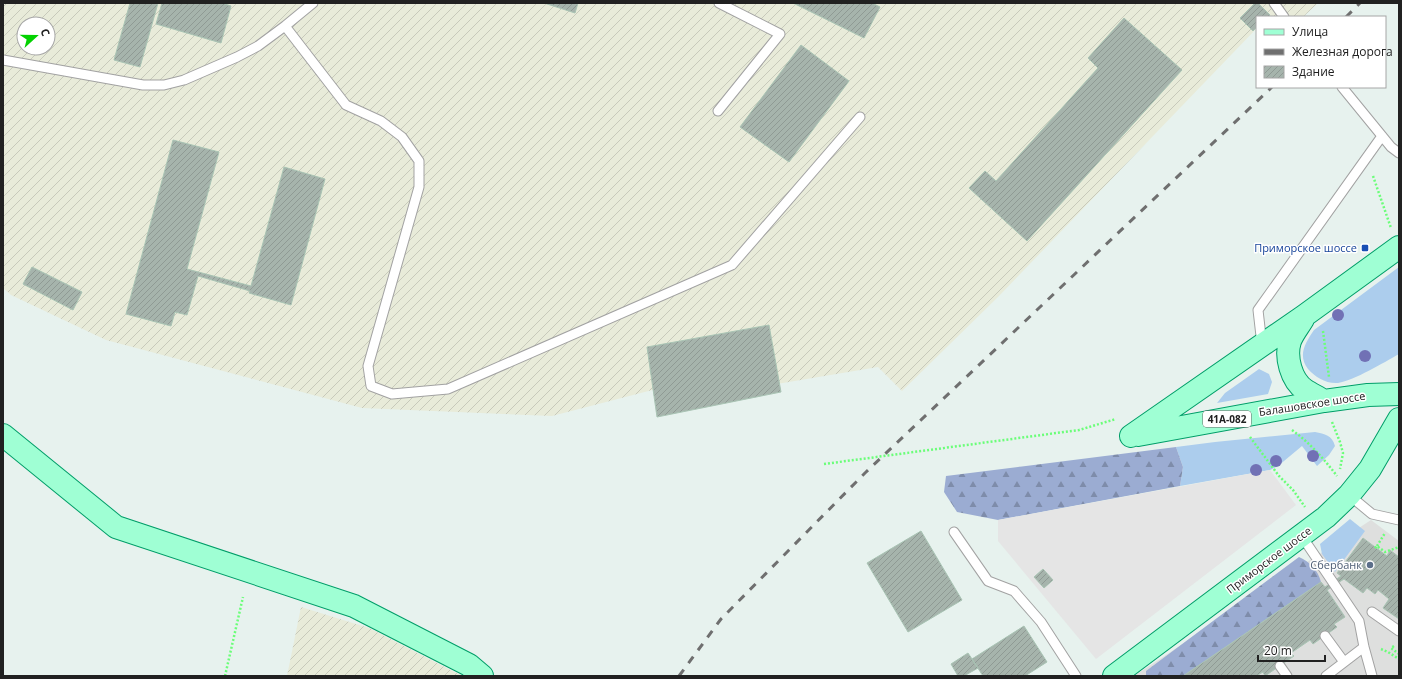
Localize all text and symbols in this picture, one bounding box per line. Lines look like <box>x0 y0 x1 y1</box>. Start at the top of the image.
north arrow <box>16 16 56 56</box>
legend <box>1256 16 1386 88</box>
text: Улица <box>1292 23 1328 40</box>
text: С <box>38 26 54 38</box>
text: Железная дорога <box>1292 43 1393 60</box>
text: Здание <box>1292 63 1335 80</box>
place label: Приморское шоссе <box>1254 240 1357 255</box>
marker: Приморское шоссе <box>1360 243 1370 253</box>
street label: Балашовское шоссе <box>1258 388 1366 419</box>
road number: 41А-082 <box>1203 411 1251 427</box>
street label: Приморское шоссе <box>1223 523 1314 597</box>
place label: Сбербанк <box>1310 557 1362 572</box>
marker: Сбербанк <box>1365 560 1375 570</box>
scale bar <box>1258 637 1325 663</box>
text: 20 m <box>1264 642 1292 659</box>

